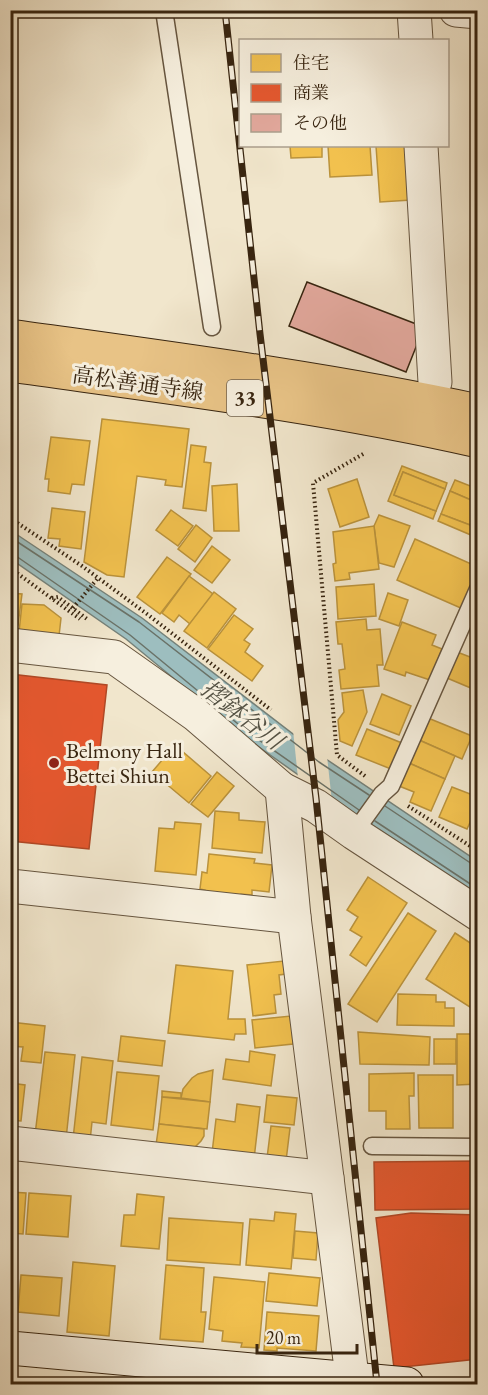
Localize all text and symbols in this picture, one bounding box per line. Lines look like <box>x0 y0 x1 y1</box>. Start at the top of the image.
legend <box>239 39 449 147</box>
text: 住宅 <box>293 51 329 74</box>
text: 商業 <box>293 81 329 104</box>
text: その他 <box>293 111 347 134</box>
street label: 高松善通寺線 <box>71 360 205 407</box>
road number: 33 <box>227 380 263 416</box>
water label: 摺鉢谷川 <box>195 673 292 758</box>
place label: Belmony Hall Bettei Shiun <box>66 736 183 790</box>
marker: Belmony Hall Bettei Shiun <box>47 756 61 770</box>
scale bar <box>257 1317 358 1355</box>
text: 20 m <box>266 1326 301 1349</box>

